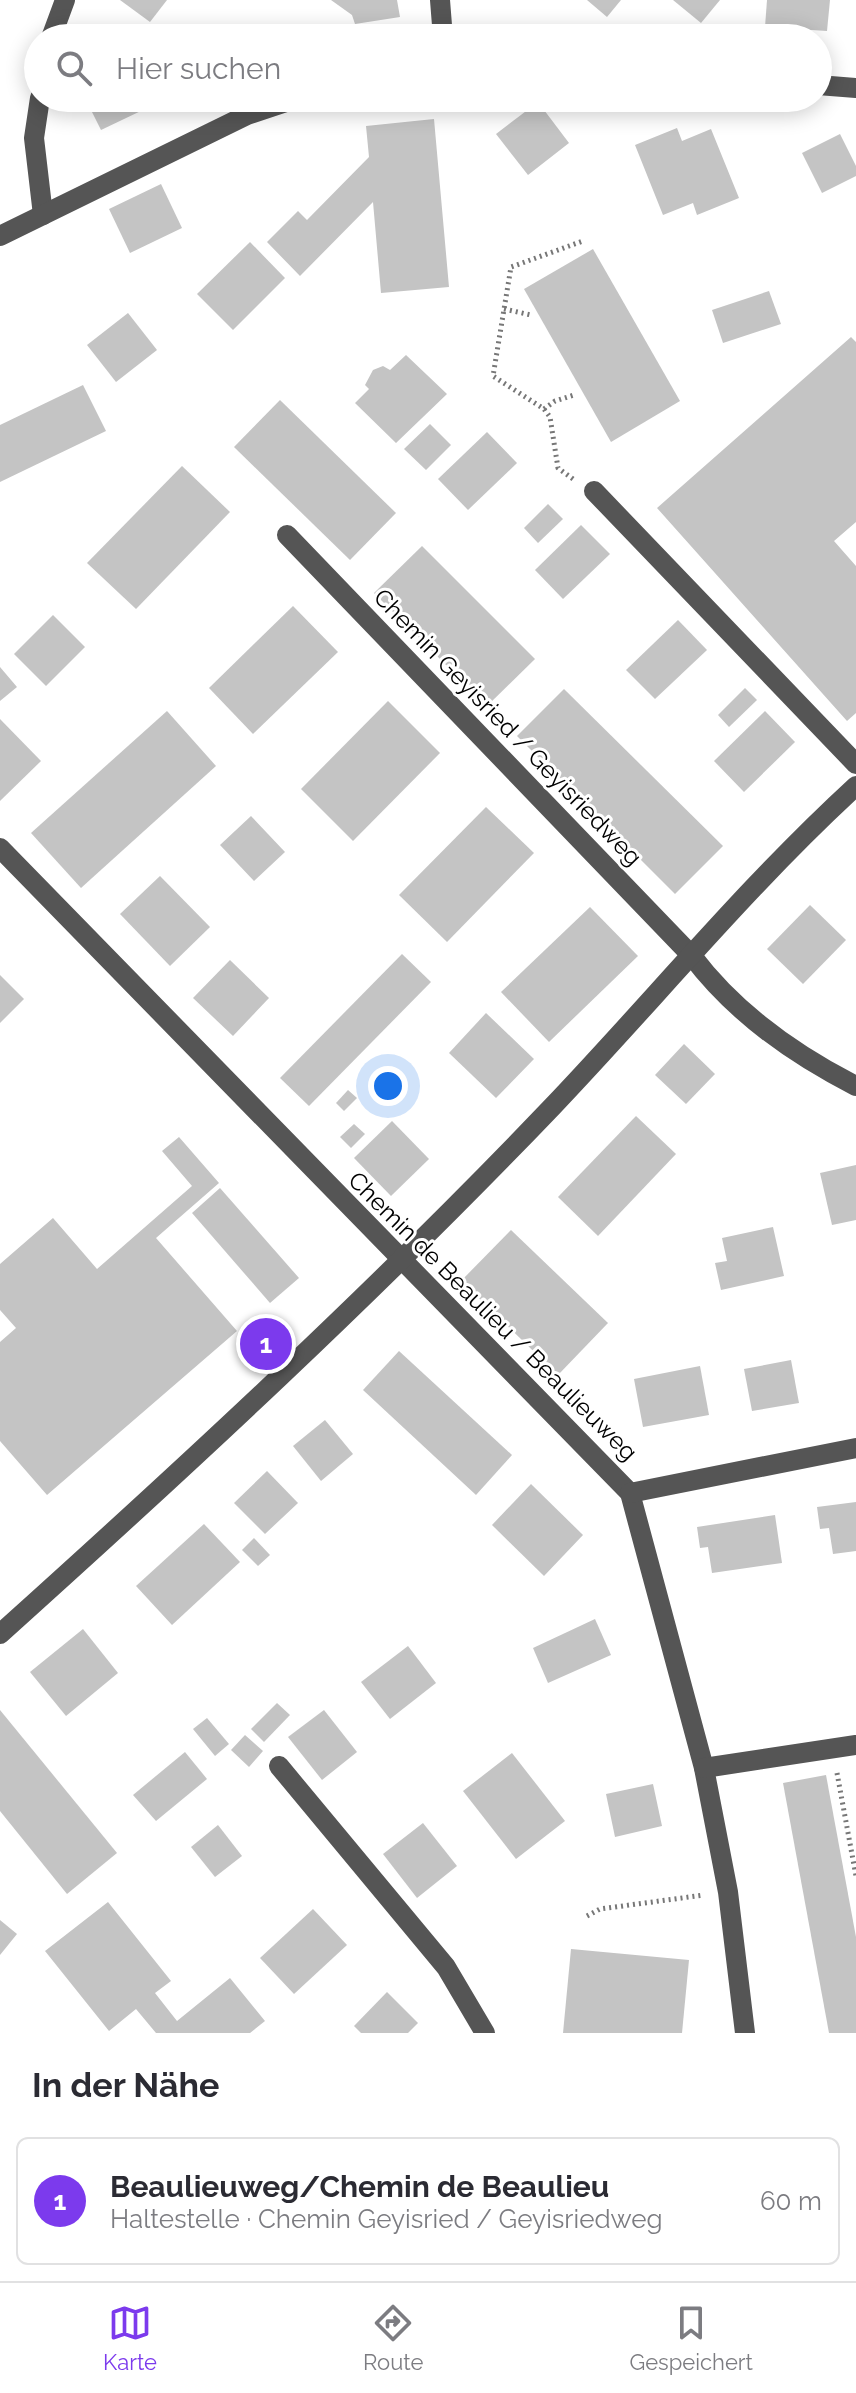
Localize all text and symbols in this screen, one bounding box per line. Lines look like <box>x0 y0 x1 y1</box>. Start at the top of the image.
search box <box>24 24 832 112</box>
icon: search <box>52 46 96 90</box>
text: Hier suchen <box>116 51 281 86</box>
street label: Chemin Geyisried / Geyisriedweg <box>368 583 648 871</box>
your location <box>368 1066 408 1106</box>
street label: Chemin de Beaulieu / Beaulieuweg <box>342 1165 644 1467</box>
pin: 1 <box>240 1314 292 1374</box>
text: In der Nähe <box>32 2065 219 2105</box>
text: Beaulieuweg/Chemin de Beaulieu <box>110 2169 609 2204</box>
text: 1 <box>54 2186 66 2216</box>
text: 60 m <box>760 2186 822 2216</box>
text: Haltestelle · Chemin Geyisried / Geyisriedweg <box>110 2204 663 2234</box>
tab: Karte <box>103 2301 157 2375</box>
tab: Route <box>363 2301 423 2375</box>
tab: Gespeichert <box>629 2301 753 2375</box>

